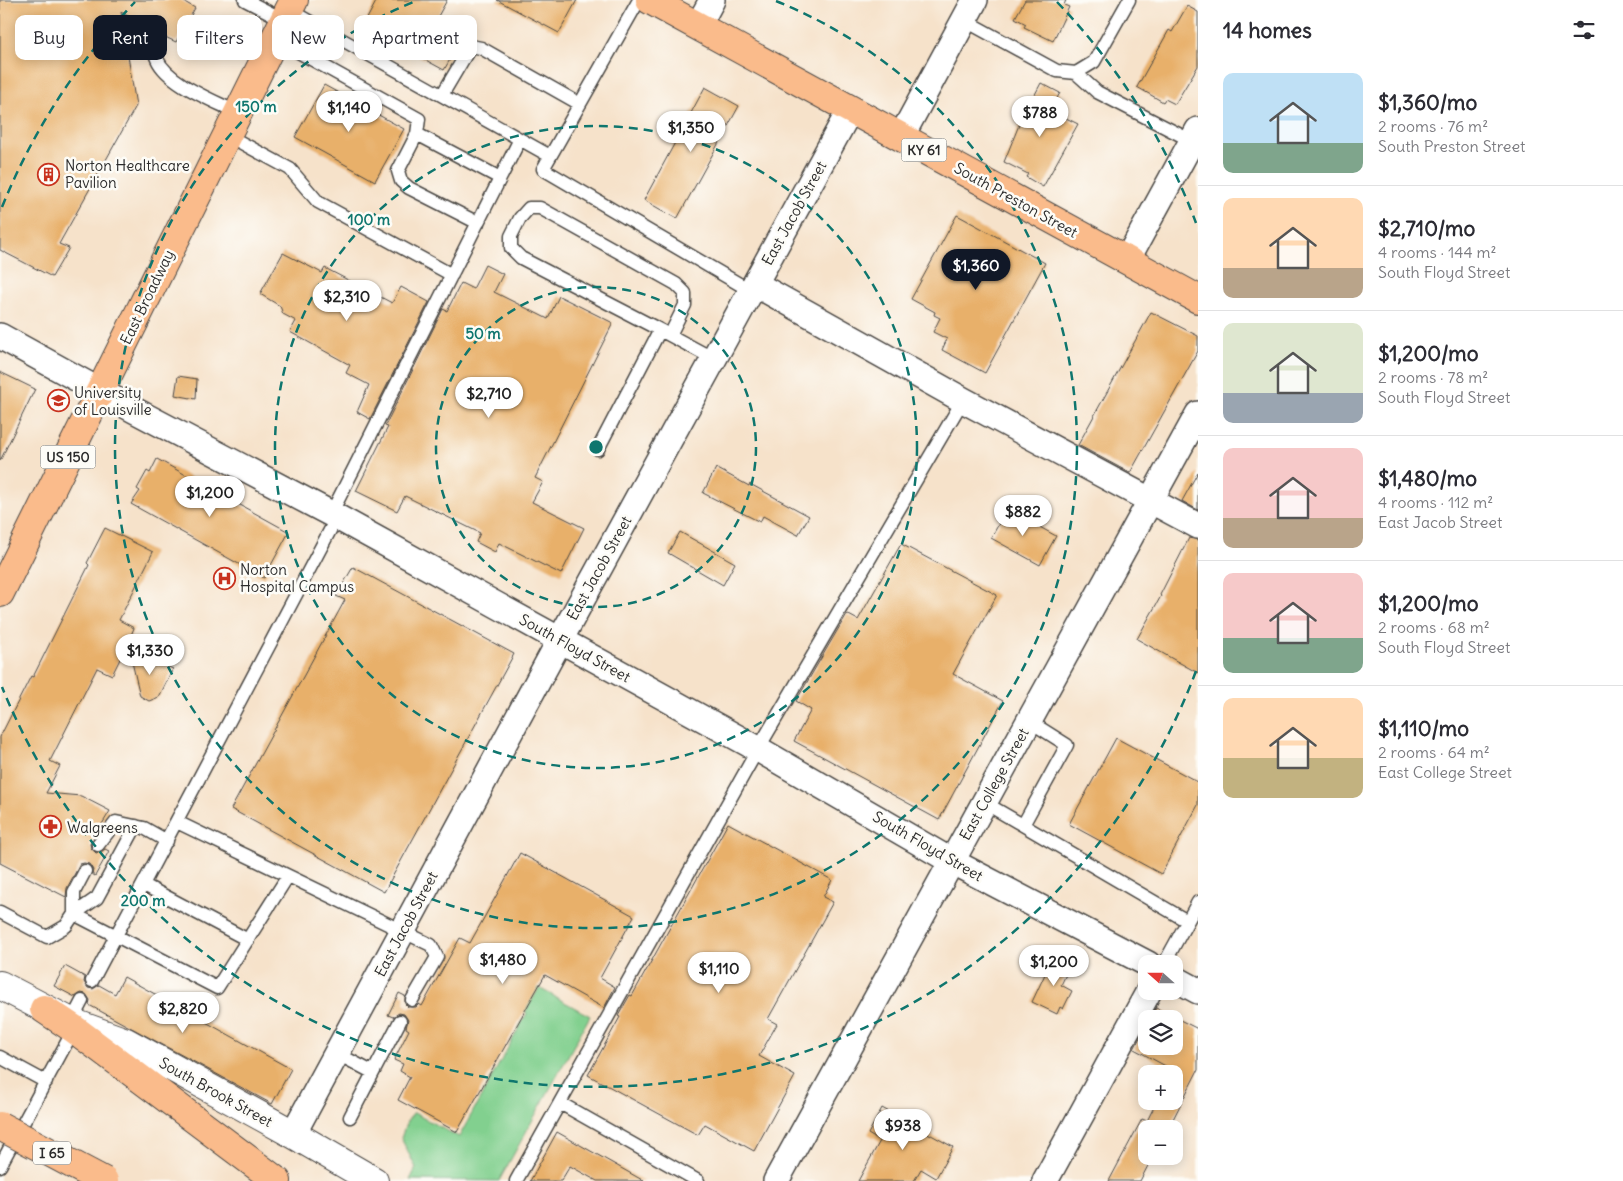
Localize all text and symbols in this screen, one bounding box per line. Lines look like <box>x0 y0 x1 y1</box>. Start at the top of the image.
chip: Buy <box>15 15 83 60</box>
chip: Rent <box>93 15 167 60</box>
chip: Filters <box>177 15 262 60</box>
chip: New <box>272 15 344 60</box>
chip: Apartment <box>354 15 477 60</box>
icon: filters <box>1570 16 1598 44</box>
text: 14 homes <box>1223 17 1312 44</box>
text: $1,360/mo <box>1378 89 1477 116</box>
pin: $1,140 <box>308 90 390 133</box>
icon: home <box>1263 93 1323 153</box>
pin: $788 <box>1010 96 1070 138</box>
text: 150 m <box>235 97 277 116</box>
text: $1,140 <box>327 97 371 117</box>
text: $788 <box>1022 102 1058 122</box>
pin: $1,350 <box>650 110 732 153</box>
text: 2 rooms · 76 m² <box>1378 116 1488 136</box>
text: $1,350 <box>667 117 715 137</box>
text: South Preston Street <box>1378 136 1525 156</box>
road number: KY 61 <box>902 138 946 162</box>
place label: Norton Healthcare Pavilion <box>65 156 190 192</box>
street label: East Jacob Street <box>757 157 831 269</box>
street label: South Preston Street <box>951 158 1081 242</box>
building icon: Norton Healthcare Pavilion <box>37 162 61 186</box>
text: 100 m <box>348 210 390 229</box>
text: $2,710/mo <box>1378 215 1475 242</box>
icon: home <box>1263 218 1323 278</box>
text: 4 rooms · 144 m² <box>1378 242 1497 262</box>
street label: East Broadway <box>116 247 178 347</box>
pin: $1,360 <box>935 248 1017 291</box>
text: $1,360 <box>952 255 1000 275</box>
text: South Floyd Street <box>1378 262 1510 282</box>
pin: $2,310 <box>306 280 388 322</box>
text: $2,310 <box>324 286 370 306</box>
text: 50 m <box>465 324 501 343</box>
text: $1,200/mo <box>1378 340 1479 367</box>
icon: home <box>1263 343 1323 403</box>
text: 2 rooms · 78 m² <box>1378 367 1488 387</box>
pin: $2,710 <box>448 376 530 419</box>
place label: University of Louisville <box>74 383 152 419</box>
text: $2,710 <box>466 383 512 403</box>
text: South Floyd Street <box>1378 387 1510 407</box>
school or university icon: University of Louisville <box>46 389 70 413</box>
centre of rings <box>587 438 605 456</box>
road number: US 150 <box>40 446 96 468</box>
text: $1,480/mo <box>1378 465 1477 492</box>
icon: home <box>1263 468 1323 528</box>
pin: $1,200 <box>169 476 251 518</box>
text: $1,200 <box>186 482 234 502</box>
text: 4 rooms · 112 m² <box>1378 492 1493 512</box>
pin: $882 <box>993 494 1053 537</box>
text: $882 <box>1005 501 1041 521</box>
street label: East Jacob Street <box>562 512 636 624</box>
text: East Jacob Street <box>1378 512 1502 532</box>
place label: Norton Hospital Campus <box>240 560 354 596</box>
hospital icon: Norton Hospital Campus <box>212 566 236 590</box>
text: $1,200/mo <box>1378 590 1479 617</box>
icon: home <box>1263 593 1323 653</box>
street label: South Floyd Street <box>516 610 634 686</box>
text: 2 rooms · 68 m² <box>1378 617 1490 637</box>
pin: $1,330 <box>109 634 191 676</box>
text: South Floyd Street <box>1378 637 1510 657</box>
text: $1,330 <box>126 640 174 660</box>
text: $1,110/mo <box>1378 715 1469 742</box>
icon: home <box>1263 718 1323 778</box>
street label: East College Street <box>955 724 1033 844</box>
text: 2 rooms · 64 m² <box>1378 742 1490 762</box>
text: East College Street <box>1378 762 1512 782</box>
street label: South Floyd Street <box>870 807 986 885</box>
pharmacy icon: Walgreens <box>39 815 63 839</box>
place label: Walgreens <box>67 818 138 837</box>
street label: East Jacob Street <box>370 868 442 980</box>
text: 200 m <box>121 891 165 910</box>
pin: $1,480 <box>462 942 544 985</box>
pin: $1,200 <box>1013 944 1095 987</box>
text: $1,480 <box>480 949 527 969</box>
text: $1,200 <box>1030 951 1078 971</box>
pin: $1,110 <box>678 952 760 994</box>
north arrow <box>1138 955 1182 1000</box>
map controls <box>1138 955 1183 1165</box>
text: $1,110 <box>699 958 739 978</box>
pin: $2,820 <box>142 992 224 1034</box>
text: $2,820 <box>158 998 208 1018</box>
button: layers <box>1138 1010 1183 1055</box>
street label: South Brook Street <box>156 1053 276 1131</box>
button: + <box>1138 1065 1183 1110</box>
pin: $938 <box>873 1108 933 1151</box>
text: $938 <box>885 1115 921 1135</box>
button: − <box>1138 1120 1183 1165</box>
road number: I 65 <box>33 1142 71 1164</box>

